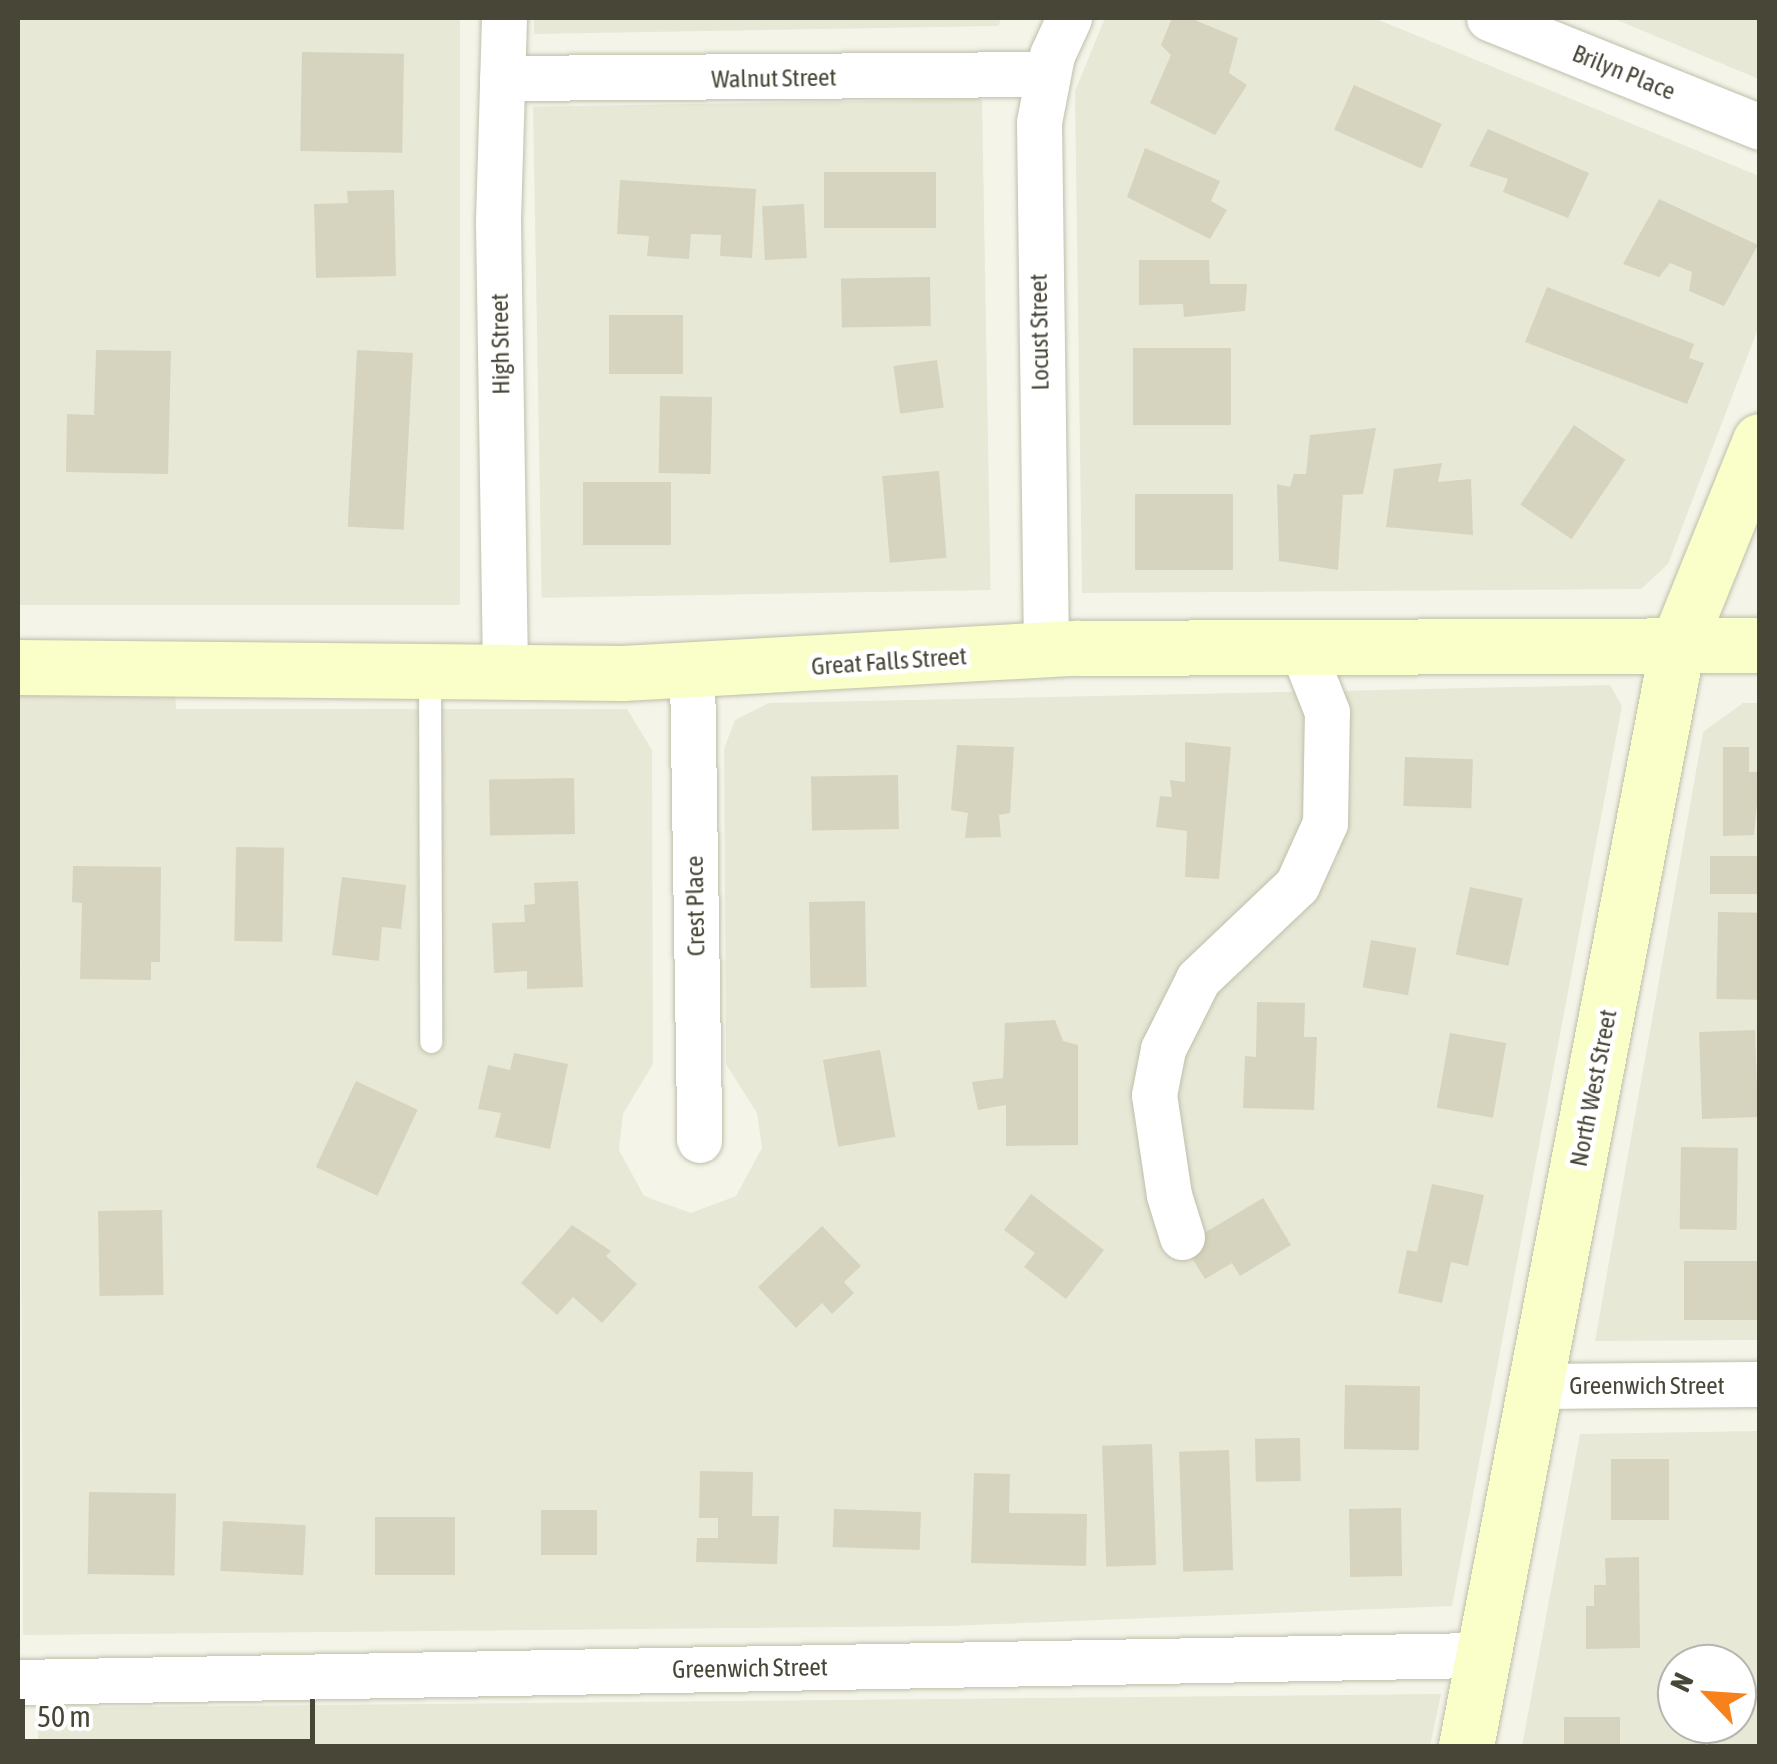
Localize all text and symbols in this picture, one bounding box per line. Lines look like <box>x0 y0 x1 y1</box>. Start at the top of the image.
street label: Brilyn Place <box>1568 38 1680 106</box>
street label: Walnut Street <box>711 62 837 94</box>
street label: Locust Street <box>1023 273 1055 391</box>
street label: High Street <box>484 293 516 395</box>
street label: Great Falls Street <box>810 641 968 681</box>
street label: Crest Place <box>679 855 711 957</box>
street label: North West Street <box>1563 1007 1623 1169</box>
street label: Greenwich Street <box>1569 1370 1725 1400</box>
north arrow <box>1657 1644 1757 1744</box>
street label: Greenwich Street <box>672 1652 828 1684</box>
text: N <box>1664 1668 1700 1696</box>
scale bar <box>25 1679 320 1741</box>
text: 50 m <box>37 1699 91 1733</box>

